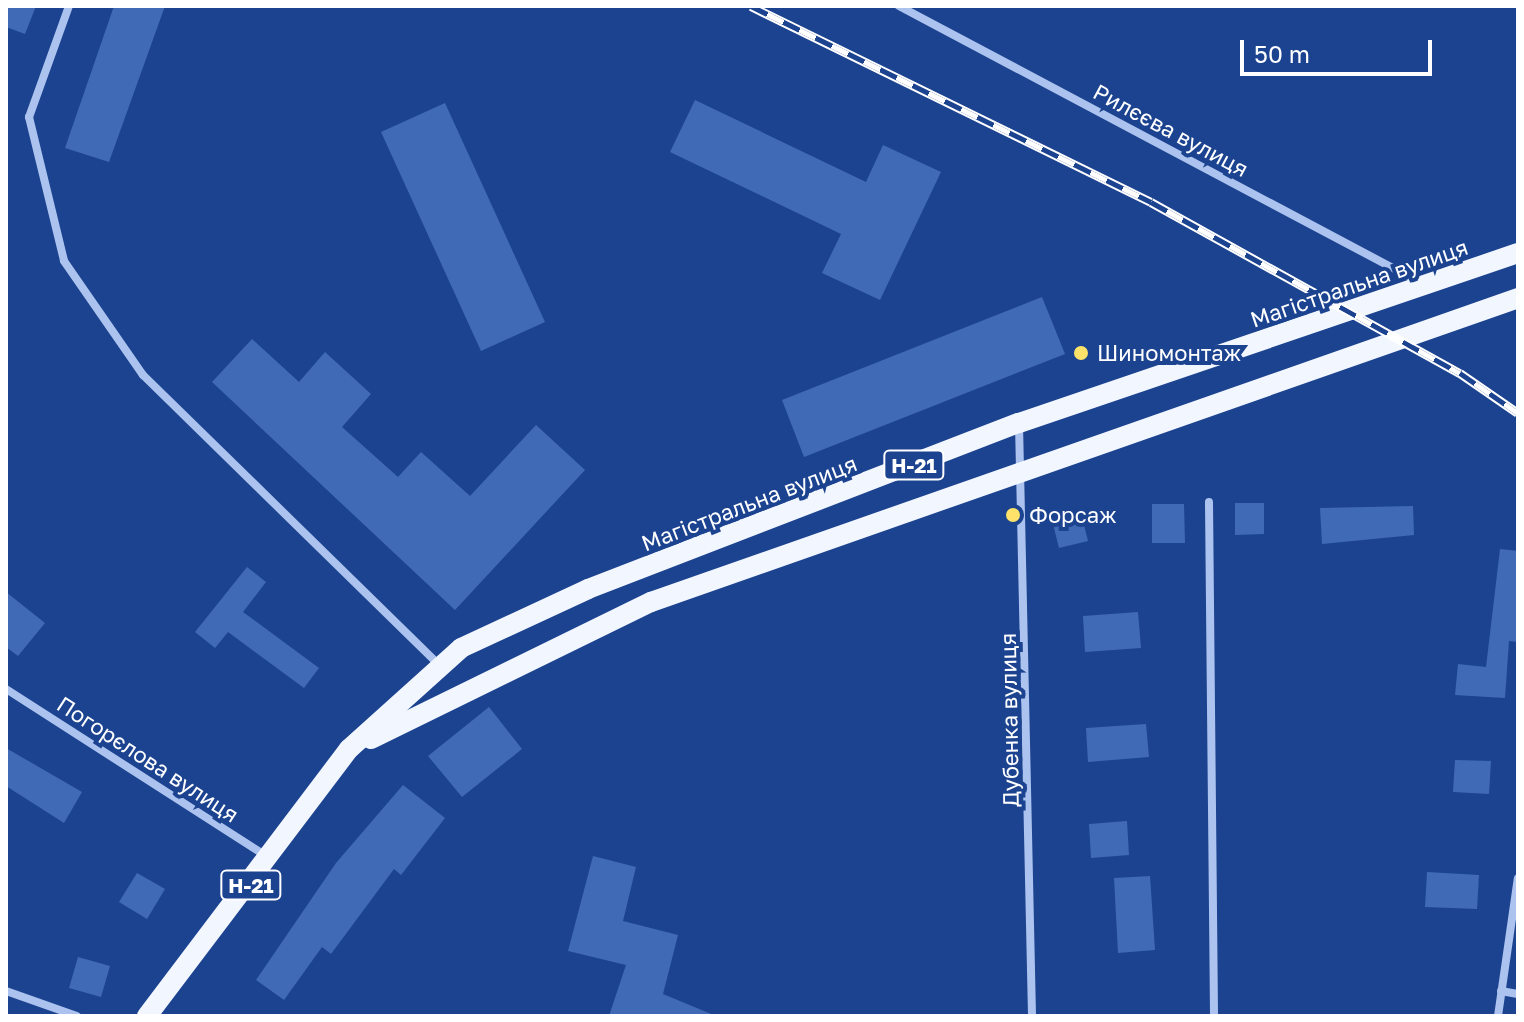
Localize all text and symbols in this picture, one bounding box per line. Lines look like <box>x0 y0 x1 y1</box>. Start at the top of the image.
scale bar <box>1244 24 1436 74</box>
text: 50 m <box>1254 39 1310 68</box>
street label: Рилєєва вулиця <box>1089 78 1253 182</box>
street label: Магістральна вулиця <box>1247 233 1471 333</box>
place label: Шиномонтаж <box>1097 340 1241 366</box>
marker: Шиномонтаж <box>1072 344 1090 362</box>
road number: Н-21 <box>882 449 946 481</box>
street label: Магістральна вулиця <box>638 450 860 556</box>
place label: Форсаж <box>1029 502 1117 528</box>
marker: Форсаж <box>1004 506 1022 524</box>
street label: Дубенка вулиця <box>994 633 1024 807</box>
street label: Погорєлова вулиця <box>52 690 244 828</box>
road number: Н-21 <box>219 869 283 901</box>

